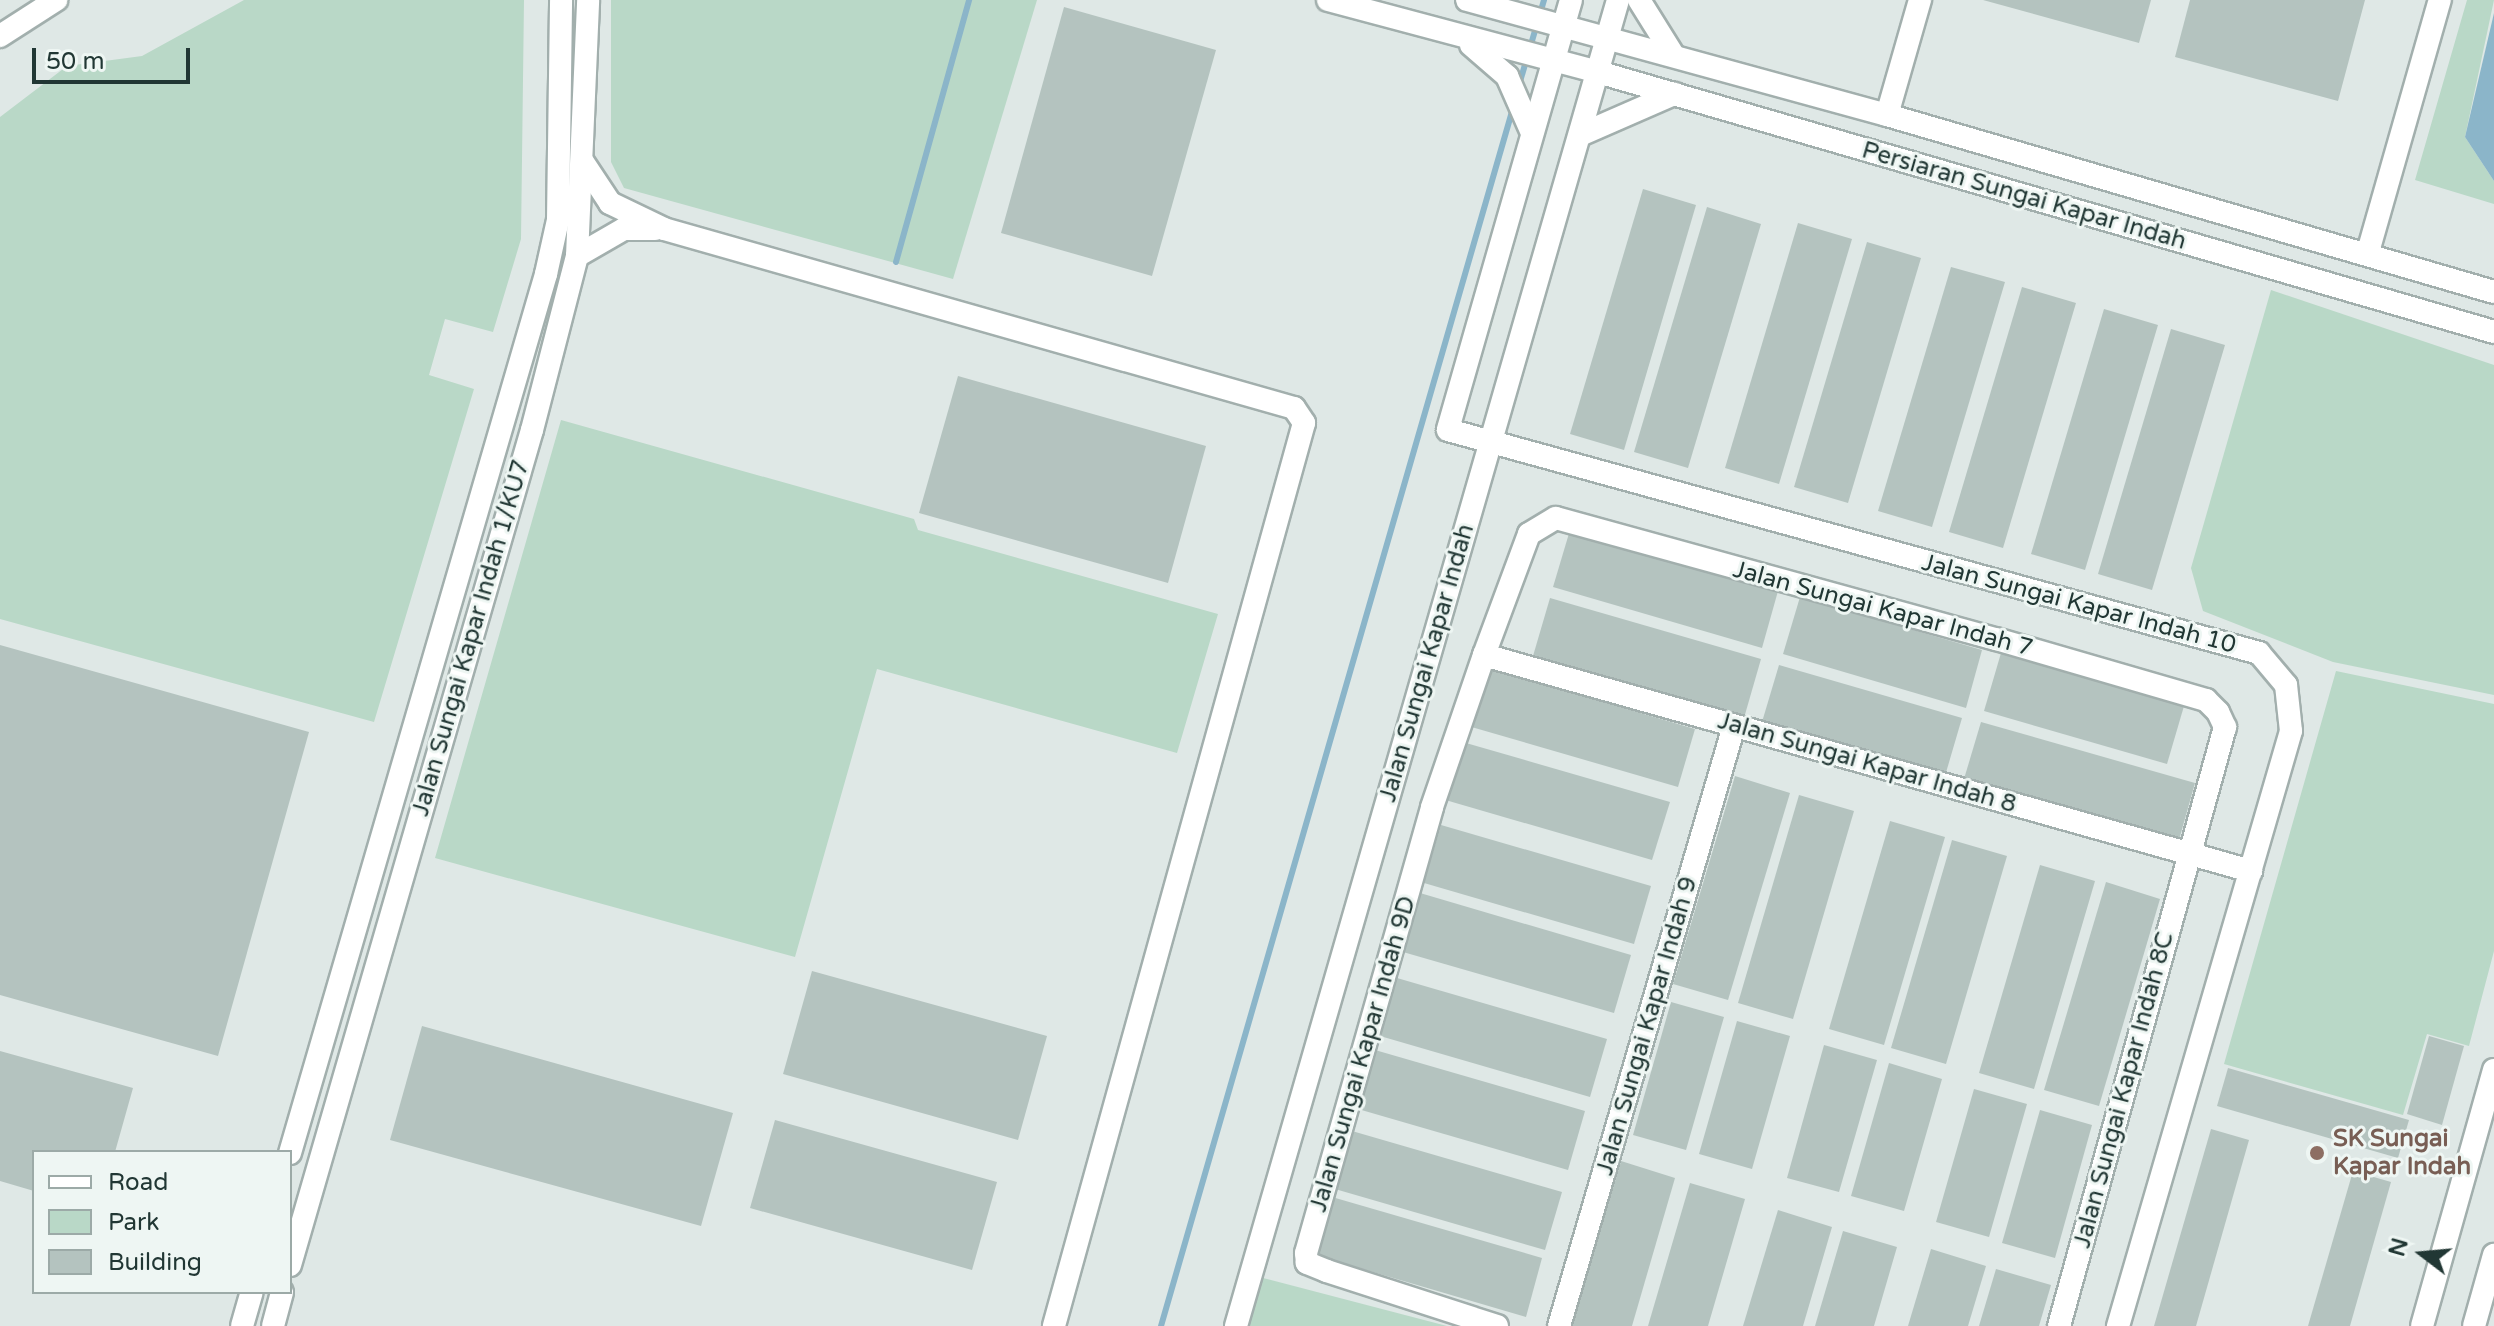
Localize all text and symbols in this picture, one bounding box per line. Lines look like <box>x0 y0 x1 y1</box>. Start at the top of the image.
scale bar <box>36 32 194 82</box>
text: 50 m <box>46 47 104 76</box>
street label: Persiaran Sungai Kapar Indah <box>1859 136 2189 256</box>
street label: Jalan Sungai Kapar Indah 1/KU7 <box>406 457 536 819</box>
street label: Jalan Sungai Kapar Indah <box>1374 521 1480 805</box>
street label: Jalan Sungai Kapar Indah 10 <box>1919 548 2239 660</box>
street label: Jalan Sungai Kapar Indah 7 <box>1730 555 2036 663</box>
street label: Jalan Sungai Kapar Indah 8 <box>1714 707 2020 819</box>
street label: Jalan Sungai Kapar Indah 9 <box>1591 873 1703 1179</box>
street label: Jalan Sungai Kapar Indah 9D <box>1304 893 1422 1215</box>
street label: Jalan Sungai Kapar Indah 8C <box>2068 929 2180 1251</box>
place label: SK Sungai Kapar Indah <box>2333 1125 2471 1181</box>
marker: SK Sungai Kapar Indah <box>2308 1144 2326 1162</box>
legend <box>32 1150 292 1294</box>
text: Road <box>108 1168 168 1197</box>
text: Park <box>108 1208 159 1237</box>
north arrow <box>2382 1214 2462 1294</box>
text: N <box>2384 1235 2414 1259</box>
text: Building <box>108 1248 202 1277</box>

